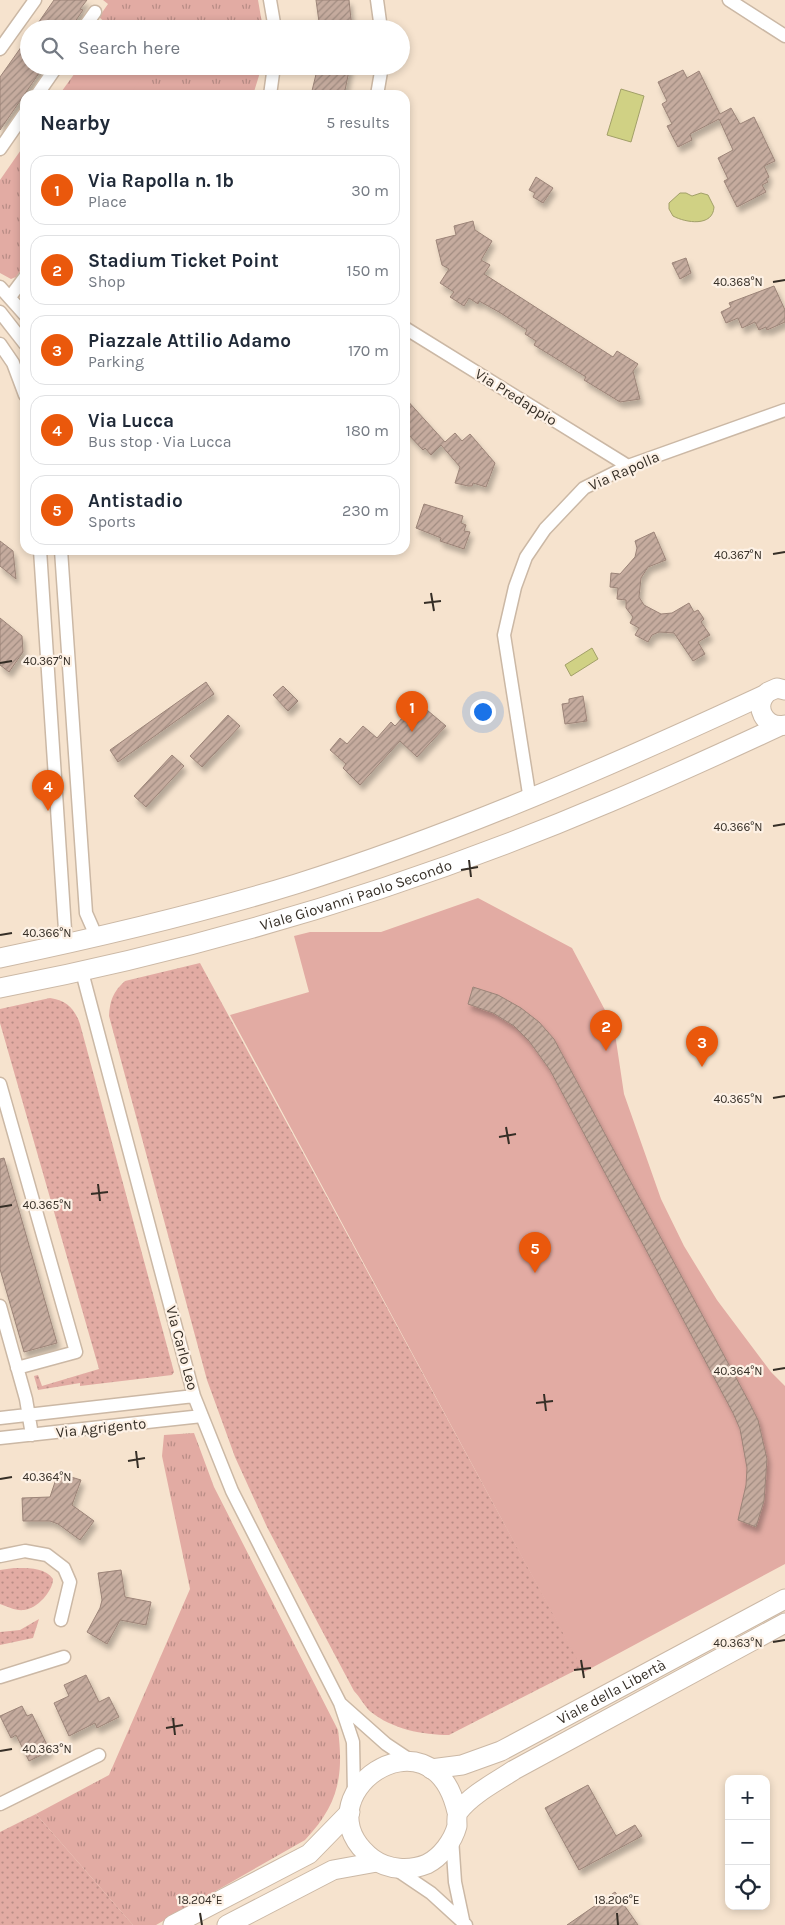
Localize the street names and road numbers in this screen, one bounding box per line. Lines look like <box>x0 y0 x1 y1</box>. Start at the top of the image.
street label: Via Predappio <box>472 365 560 429</box>
street label: Via Rapolla <box>586 447 662 495</box>
street label: Viale Giovanni Paolo Secondo <box>258 856 454 934</box>
street label: Via Carlo Leo <box>162 1304 202 1392</box>
street label: Via Agrigento <box>55 1414 147 1442</box>
street label: Viale della Libertà <box>554 1655 669 1728</box>

